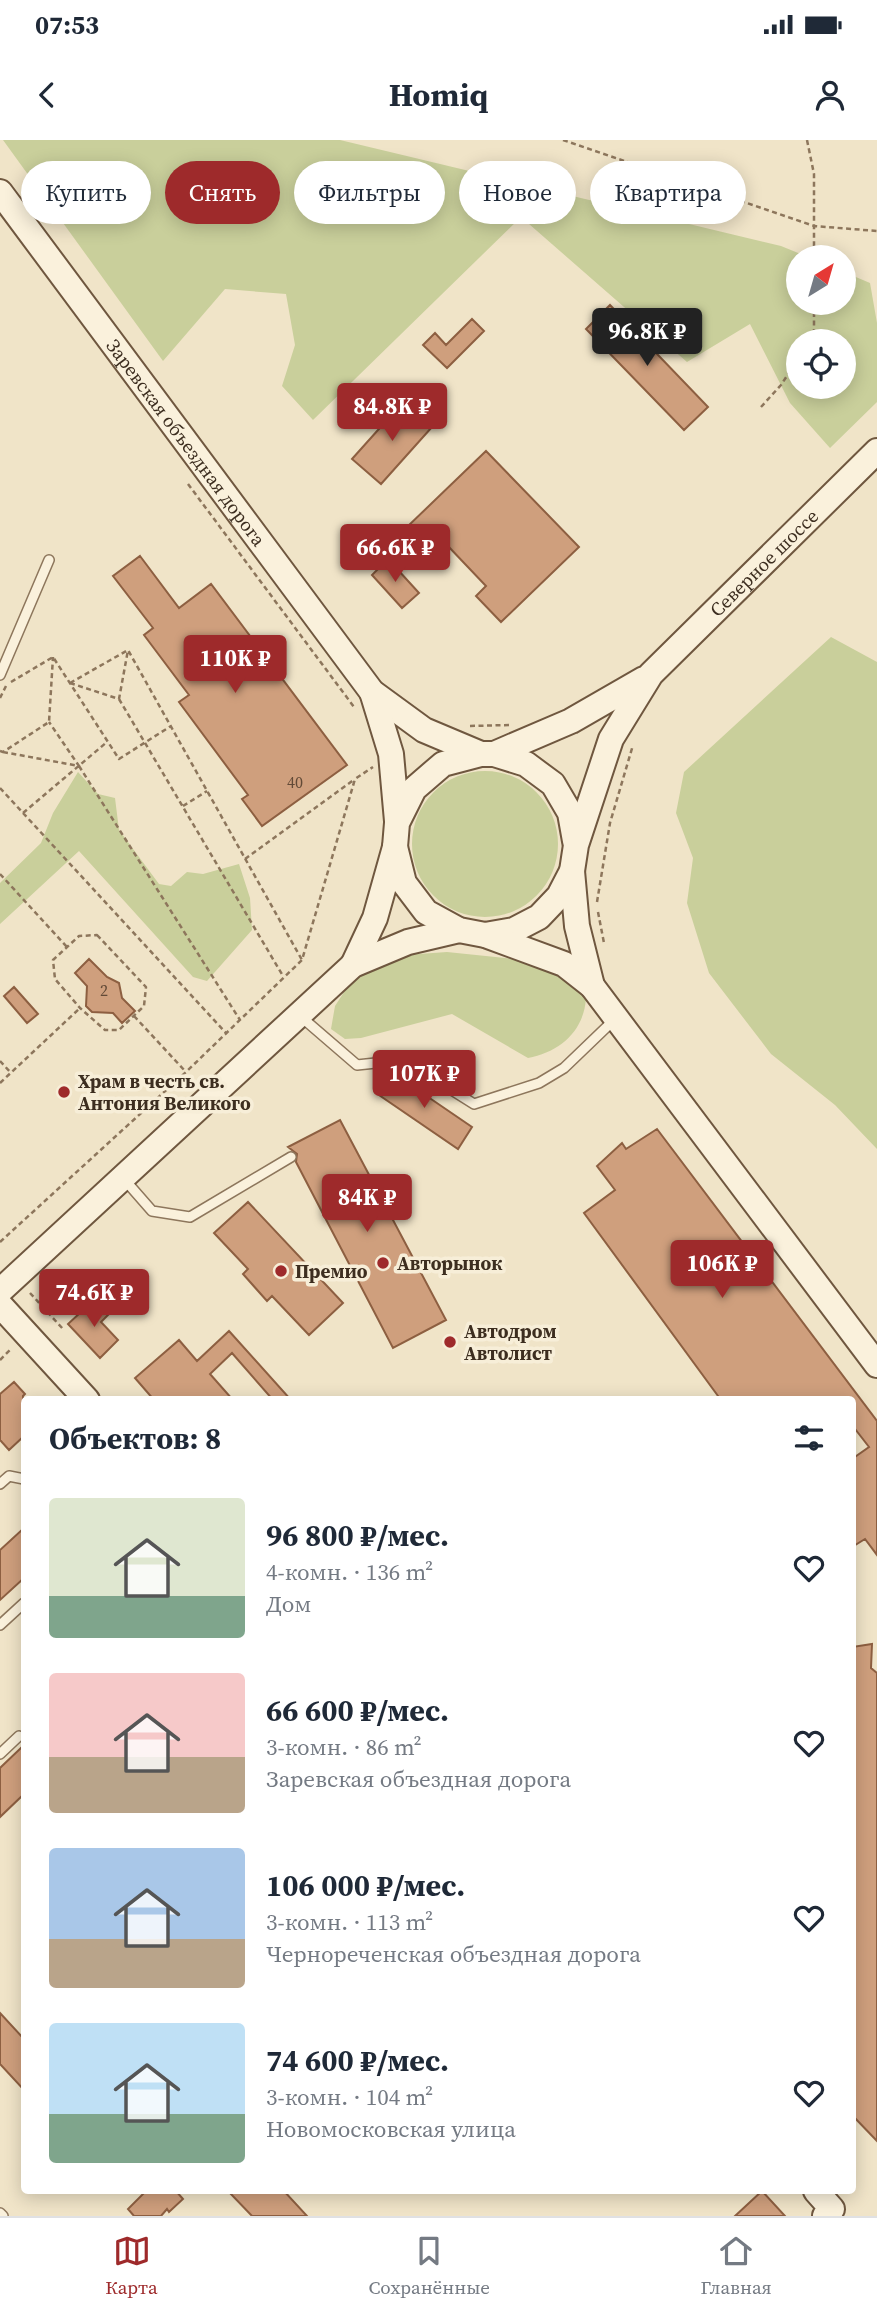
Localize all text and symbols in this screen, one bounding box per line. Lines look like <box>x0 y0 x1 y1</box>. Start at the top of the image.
text: 07:53 <box>35 7 99 43</box>
text: Homiq <box>389 73 488 117</box>
icon: back <box>28 76 66 114</box>
icon: person <box>811 76 849 114</box>
chip: Купить <box>21 161 151 224</box>
chip: Снять <box>165 161 280 224</box>
chip: Фильтры <box>294 161 445 224</box>
chip: Новое <box>459 161 576 224</box>
chip: Квартира <box>590 161 746 224</box>
north arrow <box>786 245 856 315</box>
map controls <box>786 245 856 399</box>
pin: 96.8K ₽ <box>582 308 712 368</box>
text: 96.8K ₽ <box>608 315 686 347</box>
button: locate <box>786 329 856 399</box>
street label: Заревская объездная дорога <box>101 333 272 552</box>
pin: 84.8K ₽ <box>327 384 457 443</box>
text: 84.8K ₽ <box>353 390 431 422</box>
street label: Северное шоссе <box>704 503 824 622</box>
pin: 66.6K ₽ <box>330 524 460 584</box>
text: 66.6K ₽ <box>356 531 434 563</box>
pin: 110K ₽ <box>178 636 292 695</box>
text: 110K ₽ <box>200 642 270 674</box>
house number: 40 <box>287 771 303 793</box>
house number: 2 <box>100 979 108 1001</box>
pin: 107K ₽ <box>367 1051 481 1110</box>
text: 107K ₽ <box>389 1057 459 1089</box>
place label: Храм в честь св. Антония Великого <box>78 1068 251 1116</box>
marker: Храм в честь св. Антония Великого <box>56 1084 72 1100</box>
pin: 84K ₽ <box>318 1174 416 1234</box>
text: 84K ₽ <box>338 1181 396 1213</box>
pin: 106K ₽ <box>665 1240 779 1300</box>
text: 106K ₽ <box>687 1247 757 1279</box>
place label: Авторынок <box>397 1250 503 1276</box>
marker: Авторынок <box>375 1255 391 1271</box>
place label: Премио <box>295 1258 368 1284</box>
marker: Премио <box>273 1263 289 1279</box>
pin: 74.6K ₽ <box>29 1270 159 1329</box>
text: 74.6K ₽ <box>55 1276 133 1308</box>
place label: Автодром Автолист <box>464 1318 556 1366</box>
marker: Автодром Автолист <box>442 1334 458 1350</box>
text: Объектов: 8 <box>49 1418 221 1459</box>
icon: filters <box>790 1419 828 1457</box>
text: 96 800 ₽/мес. <box>266 1515 449 1556</box>
icon: home <box>105 1526 189 1610</box>
icon: heart <box>790 1549 828 1587</box>
text: 4-комн. · 136 m² <box>266 1556 433 1588</box>
text: Дом <box>266 1588 311 1620</box>
text: 66 600 ₽/мес. <box>266 1690 449 1731</box>
icon: home <box>105 1701 189 1785</box>
icon: heart <box>790 1724 828 1762</box>
text: 3-комн. · 86 m² <box>266 1731 422 1763</box>
text: Заревская объездная дорога <box>266 1763 571 1795</box>
text: 106 000 ₽/мес. <box>266 1865 465 1906</box>
icon: home <box>105 1876 189 1960</box>
icon: heart <box>790 1899 828 1937</box>
text: 3-комн. · 113 m² <box>266 1906 433 1938</box>
text: Чернореченская объездная дорога <box>266 1938 641 1970</box>
text: 74 600 ₽/мес. <box>266 2040 449 2081</box>
icon: home <box>105 2051 189 2135</box>
icon: heart <box>790 2074 828 2112</box>
text: 3-комн. · 104 m² <box>266 2081 433 2113</box>
text: Новомосковская улица <box>266 2113 516 2145</box>
tab: Карта <box>105 2232 158 2300</box>
tab: Сохранённые <box>368 2232 490 2300</box>
tab: Главная <box>701 2232 772 2300</box>

